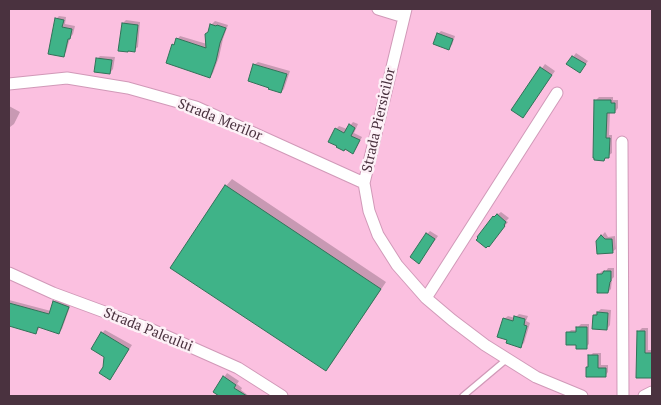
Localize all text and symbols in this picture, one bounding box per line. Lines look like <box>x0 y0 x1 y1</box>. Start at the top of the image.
street label: Strada Piersicilor <box>359 66 399 174</box>
street label: Strada Merilor <box>175 95 265 145</box>
street label: Strada Paleului <box>101 305 195 355</box>

